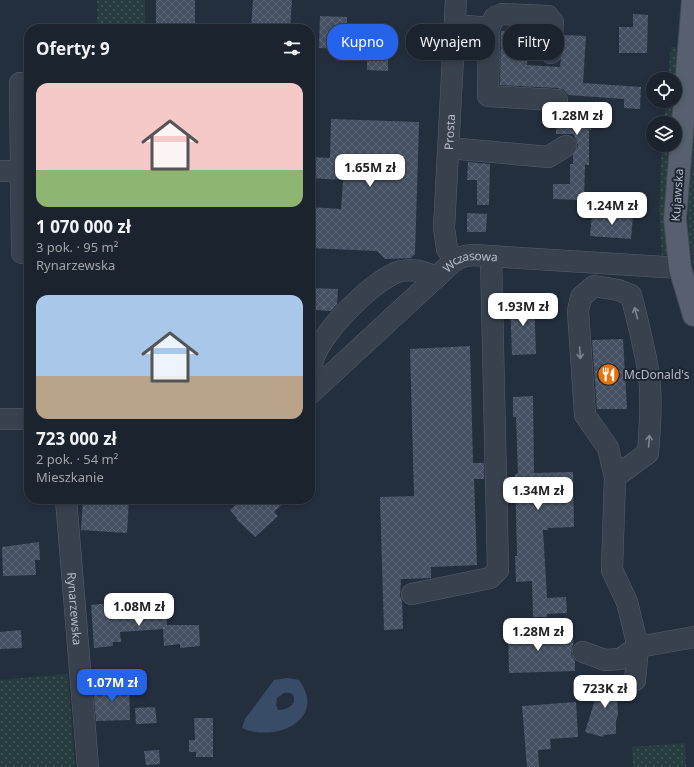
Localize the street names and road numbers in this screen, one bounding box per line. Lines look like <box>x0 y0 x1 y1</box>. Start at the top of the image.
street label: Prosta <box>440 113 458 150</box>
street label: Kujawska <box>667 168 687 222</box>
street label: Wczasowa <box>439 246 498 276</box>
street label: Rynarzewska <box>64 571 86 646</box>

